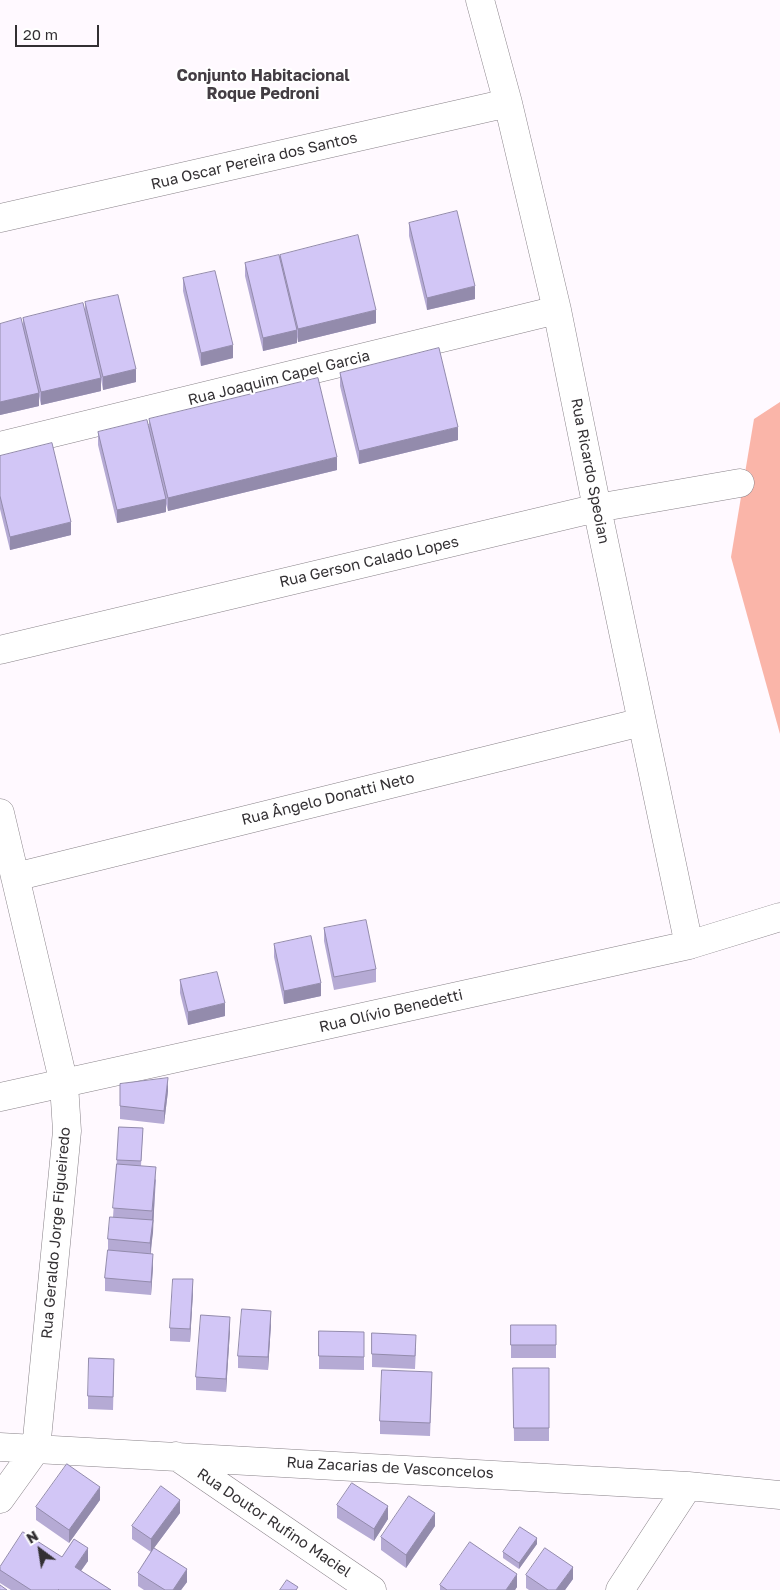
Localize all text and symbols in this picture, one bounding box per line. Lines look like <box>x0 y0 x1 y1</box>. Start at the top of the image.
scale bar <box>18 15 101 47</box>
text: 20 m <box>23 25 58 43</box>
district label: Conjunto Habitacional Roque Pedroni <box>176 66 350 104</box>
street label: Rua Oscar Pereira dos Santos <box>149 128 359 194</box>
street label: Rua Joaquim Capel Garcia <box>186 347 372 409</box>
street label: Rua Ricardo Speoian <box>567 397 613 545</box>
street label: Rua Gerson Calado Lopes <box>278 533 460 591</box>
street label: Rua Ângelo Donatti Neto <box>240 769 416 829</box>
street label: Rua Olívio Benedetti <box>317 986 465 1036</box>
street label: Rua Geraldo Jorge Figueiredo <box>38 1126 74 1340</box>
street label: Rua Zacarias de Vasconcelos <box>286 1454 494 1482</box>
street label: Rua Doutor Rufino Maciel <box>194 1465 354 1581</box>
north arrow <box>15 1525 65 1575</box>
text: N <box>23 1527 41 1547</box>

